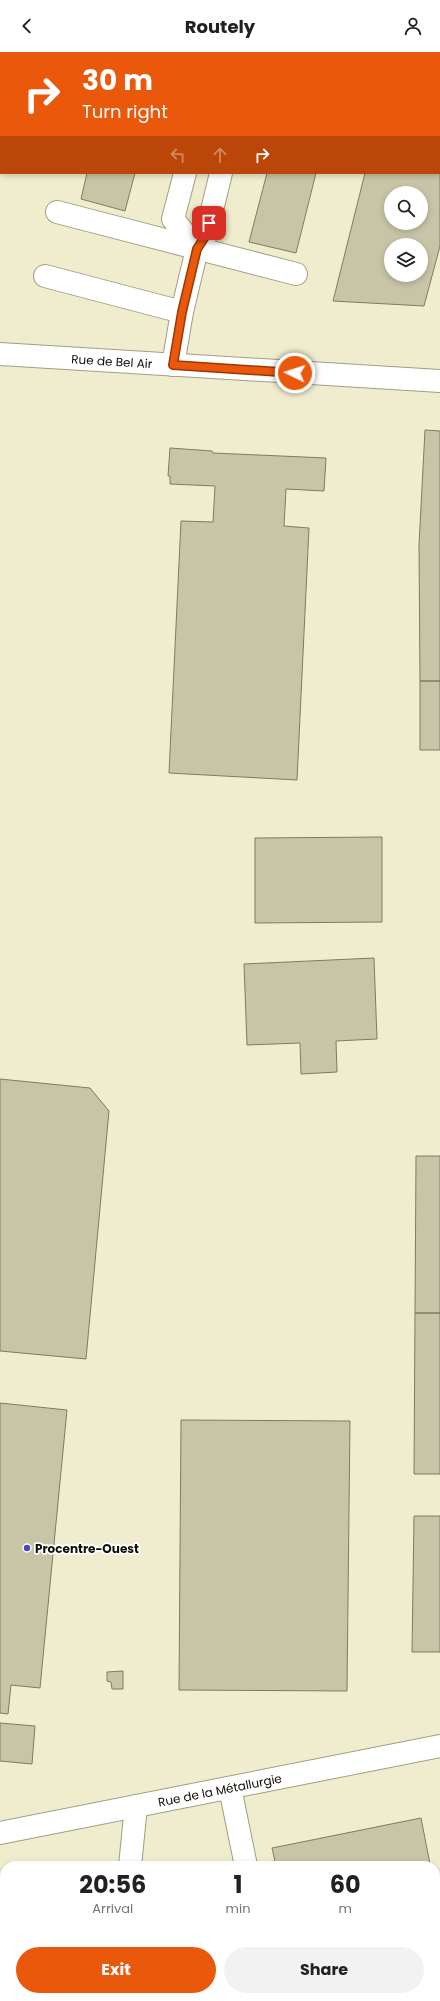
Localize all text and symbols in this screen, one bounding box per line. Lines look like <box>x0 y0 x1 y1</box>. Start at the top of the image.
text: Routely <box>185 14 255 39</box>
icon: back <box>16 15 38 37</box>
icon: person <box>402 15 424 37</box>
text: 30 m <box>82 61 153 100</box>
icon: right <box>16 68 68 120</box>
text: Turn right <box>82 99 168 124</box>
icon: left <box>167 144 189 166</box>
icon: ahead <box>209 144 231 166</box>
icon: right <box>251 144 273 166</box>
map controls <box>384 186 428 282</box>
button: search <box>384 186 428 230</box>
pin <box>192 206 226 240</box>
icon: arrive <box>198 212 220 234</box>
button: layers <box>384 238 428 282</box>
street label: Rue de Bel Air <box>71 350 153 372</box>
position arrow <box>274 352 316 394</box>
place label: Procentre-Ouest <box>35 1540 139 1557</box>
marker: Procentre-Ouest <box>22 1543 32 1553</box>
street label: Rue de la Métallurgie <box>156 1769 283 1810</box>
text: 20:56 <box>79 1868 146 1901</box>
text: 1 <box>234 1868 243 1901</box>
text: 60 <box>330 1868 361 1901</box>
text: Arrival <box>92 1899 133 1918</box>
text: min <box>226 1899 251 1918</box>
text: m <box>339 1899 352 1918</box>
button: Exit <box>16 1947 216 1993</box>
button: Share <box>224 1947 424 1993</box>

